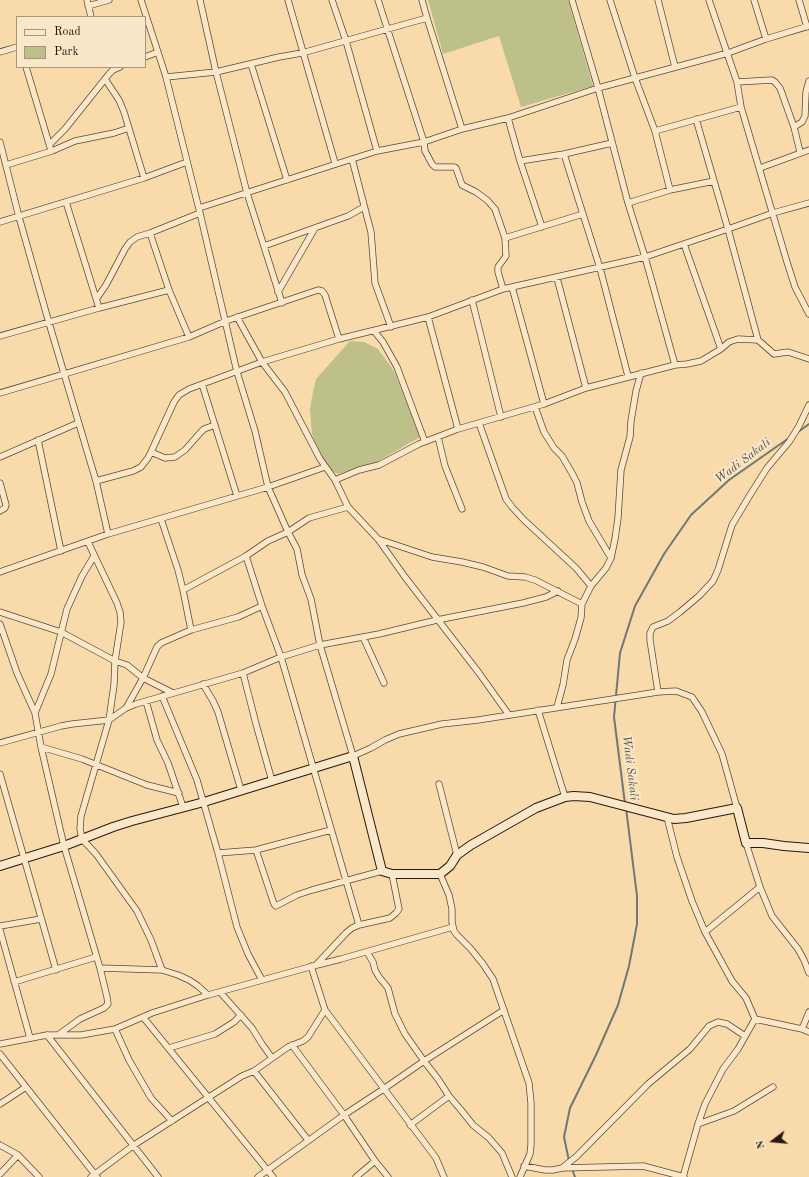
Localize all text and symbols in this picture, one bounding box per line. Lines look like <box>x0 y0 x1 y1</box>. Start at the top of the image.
legend <box>16 16 146 68</box>
text: Road <box>54 26 81 38</box>
text: Park <box>54 46 79 58</box>
water label: Wadi Sakali <box>712 435 774 487</box>
water label: Wadi Sakali <box>619 734 641 802</box>
north arrow <box>753 1121 793 1161</box>
text: N <box>755 1139 767 1150</box>

